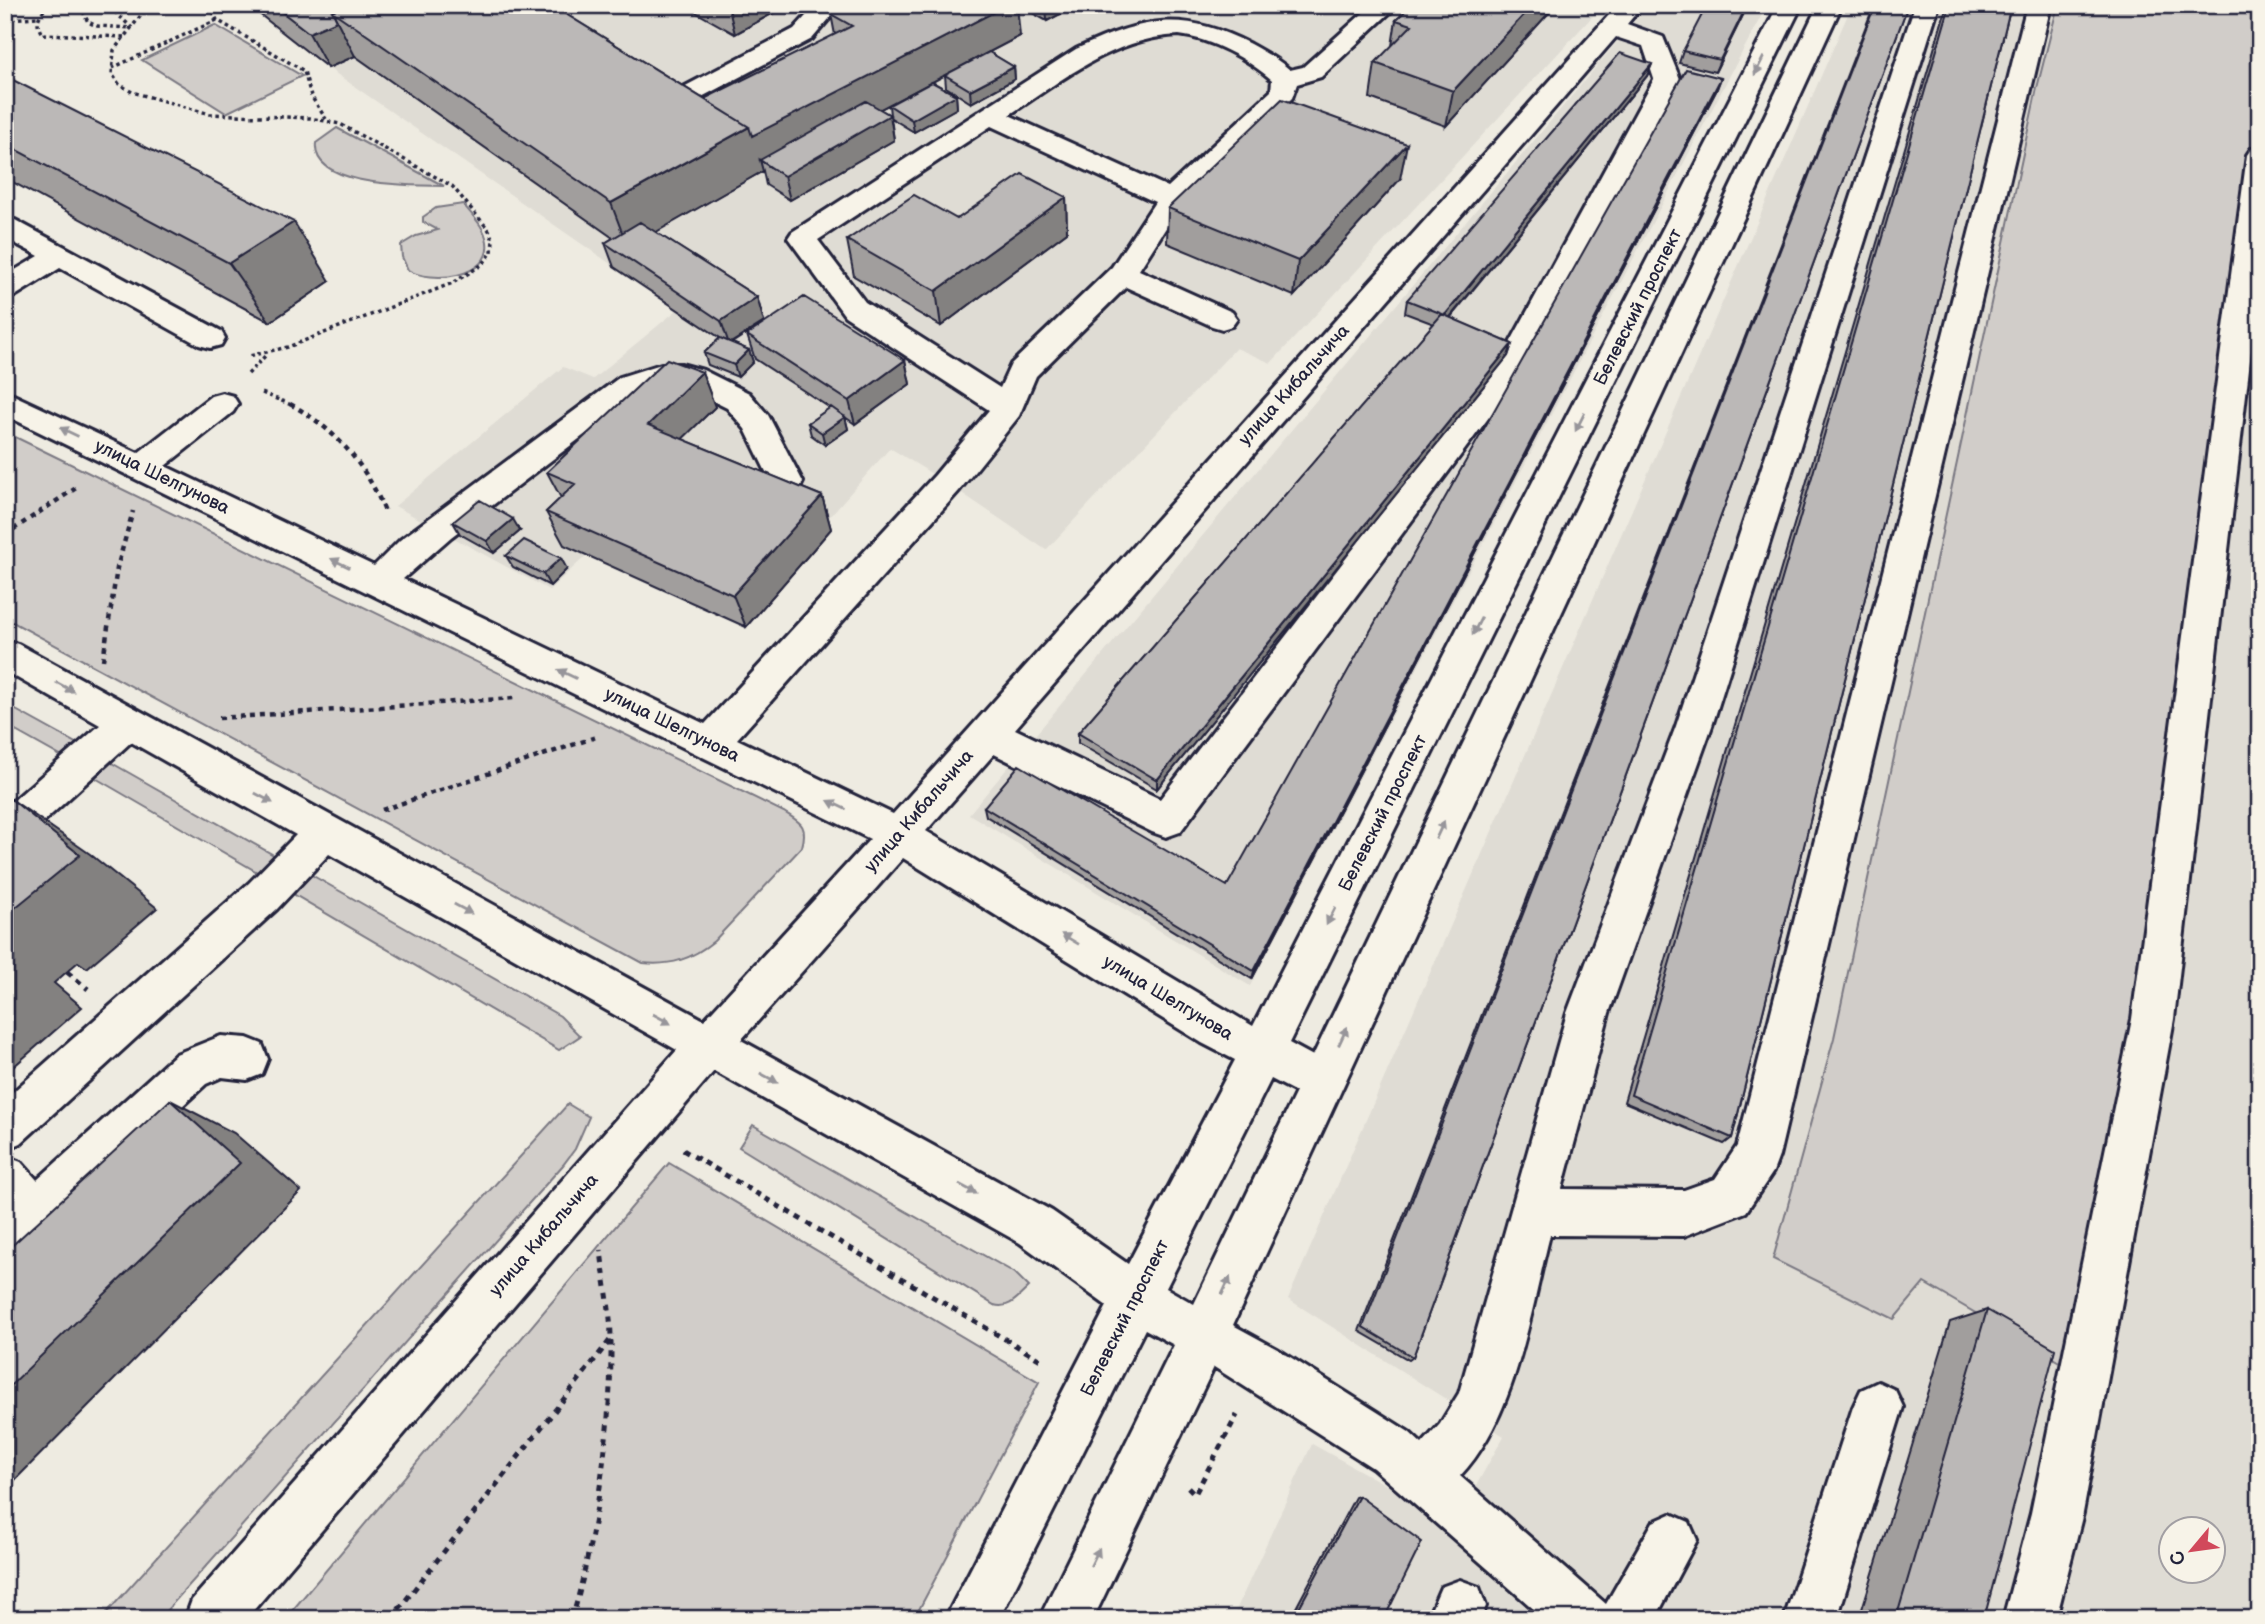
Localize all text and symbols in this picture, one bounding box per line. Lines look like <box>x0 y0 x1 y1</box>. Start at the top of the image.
one-way arrow <box>1754 56 1765 76</box>
street label: Белевский проспект <box>1589 225 1687 389</box>
street label: улица Кибальчича <box>1234 320 1354 450</box>
one-way arrow <box>1574 413 1586 433</box>
one-way arrow <box>59 427 79 438</box>
street label: улица Шелгунова <box>91 435 233 519</box>
one-way arrow <box>330 557 350 569</box>
one-way arrow <box>1472 616 1483 636</box>
one-way arrow <box>557 668 577 679</box>
one-way arrow <box>55 681 75 693</box>
street label: улица Шелгунова <box>601 683 743 767</box>
street label: Белевский проспект <box>1334 731 1432 895</box>
street label: улица Кибальчича <box>860 745 978 876</box>
one-way arrow <box>254 792 273 804</box>
one-way arrow <box>827 800 847 811</box>
one-way arrow <box>1434 820 1446 840</box>
one-way arrow <box>453 902 473 914</box>
one-way arrow <box>1325 906 1336 926</box>
one-way arrow <box>1060 933 1080 946</box>
street label: улица Шелгунова <box>1099 951 1237 1045</box>
one-way arrow <box>652 1012 672 1024</box>
one-way arrow <box>1337 1026 1349 1046</box>
one-way arrow <box>759 1072 779 1084</box>
street label: улица Кибальчича <box>485 1169 603 1300</box>
one-way arrow <box>958 1183 977 1195</box>
street label: Белевский проспект <box>1076 1236 1174 1400</box>
one-way arrow <box>1220 1276 1232 1296</box>
north arrow <box>2156 1516 2226 1586</box>
text: С <box>2165 1546 2192 1569</box>
one-way arrow <box>1089 1547 1101 1567</box>

